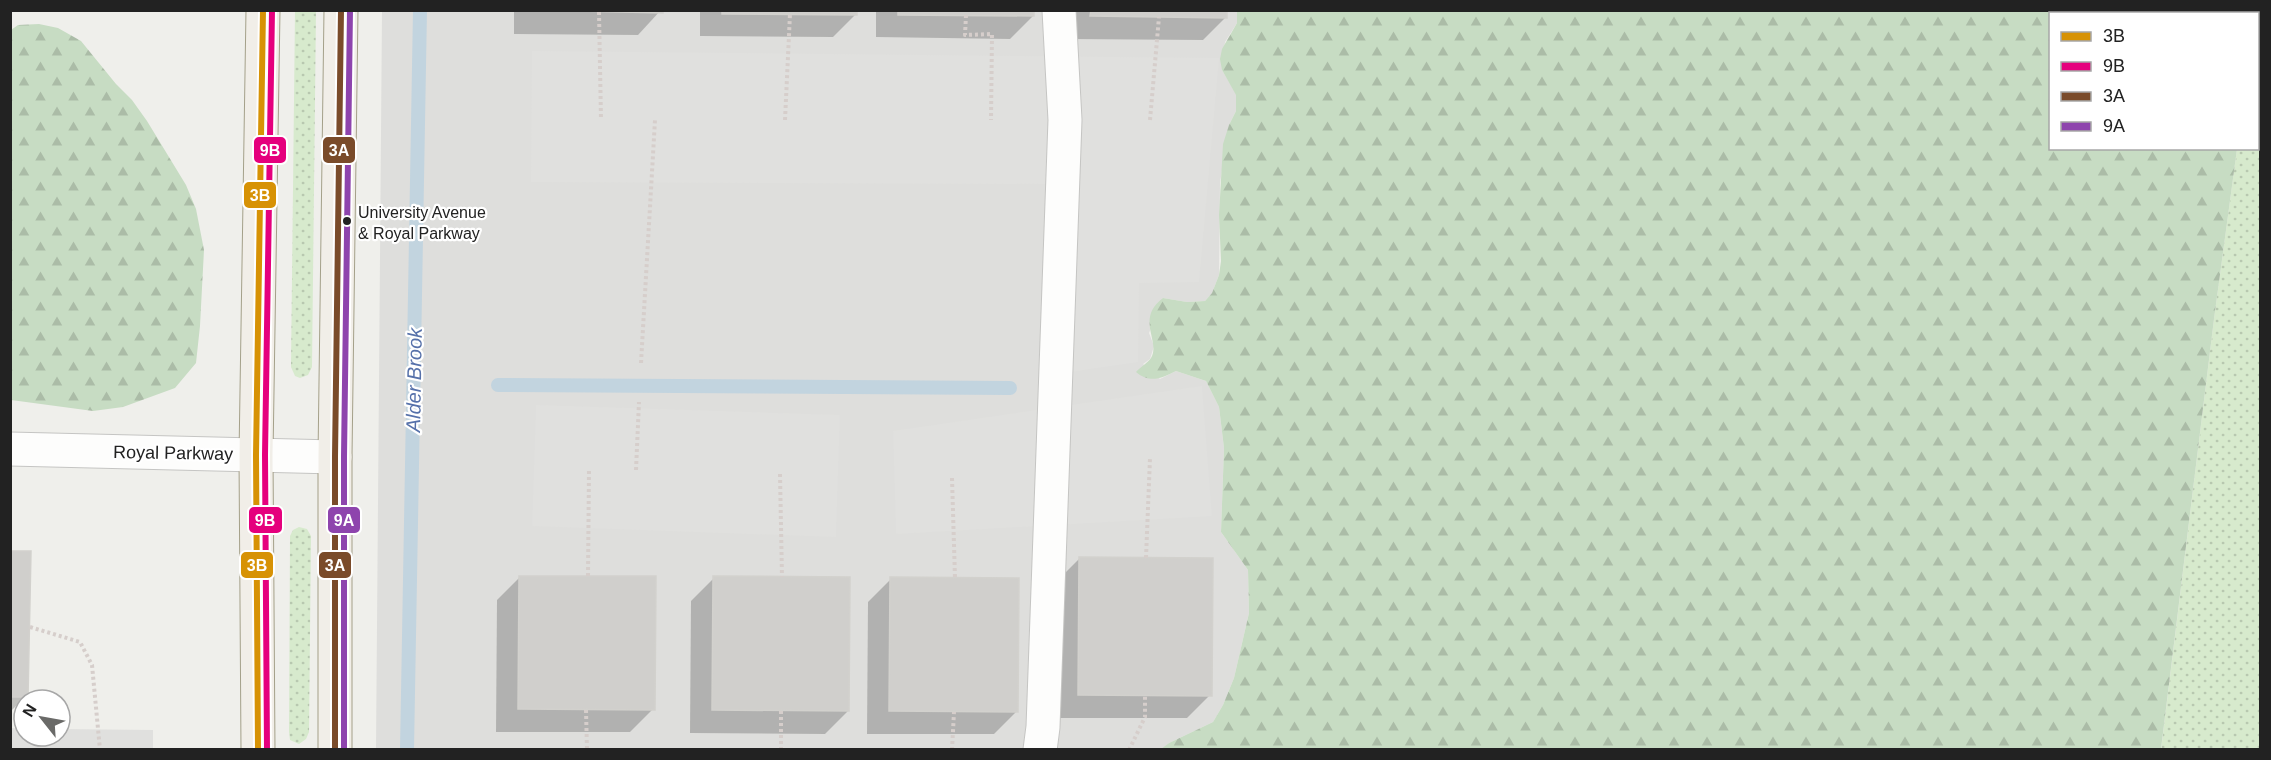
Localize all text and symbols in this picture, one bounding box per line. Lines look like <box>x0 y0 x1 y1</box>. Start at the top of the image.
legend <box>2049 12 2259 150</box>
text: 3B <box>2103 26 2125 46</box>
text: 9B <box>2103 56 2125 76</box>
text: 3A <box>2103 86 2125 106</box>
text: 9A <box>2103 116 2125 136</box>
line badge: 9B <box>253 136 287 164</box>
line badge: 3A <box>322 136 356 164</box>
text: 9B <box>260 142 280 159</box>
text: 3A <box>329 142 350 159</box>
line badge: 3B <box>243 181 277 209</box>
text: 3B <box>250 187 270 204</box>
place label: University Avenue & Royal Parkway <box>358 204 486 242</box>
marker: University Avenue & Royal Parkway <box>341 215 353 227</box>
water label: Alder Brook <box>402 327 426 433</box>
street label: Royal Parkway <box>113 442 233 464</box>
line badge: 9B <box>248 506 283 534</box>
line badge: 9A <box>327 506 361 534</box>
text: 9B <box>255 512 275 529</box>
text: 9A <box>334 512 355 529</box>
line badge: 3B <box>240 551 274 579</box>
line badge: 3A <box>318 551 352 579</box>
text: 3B <box>247 557 267 574</box>
text: 3A <box>325 557 346 574</box>
north arrow <box>12 688 72 748</box>
text: N <box>19 701 40 720</box>

